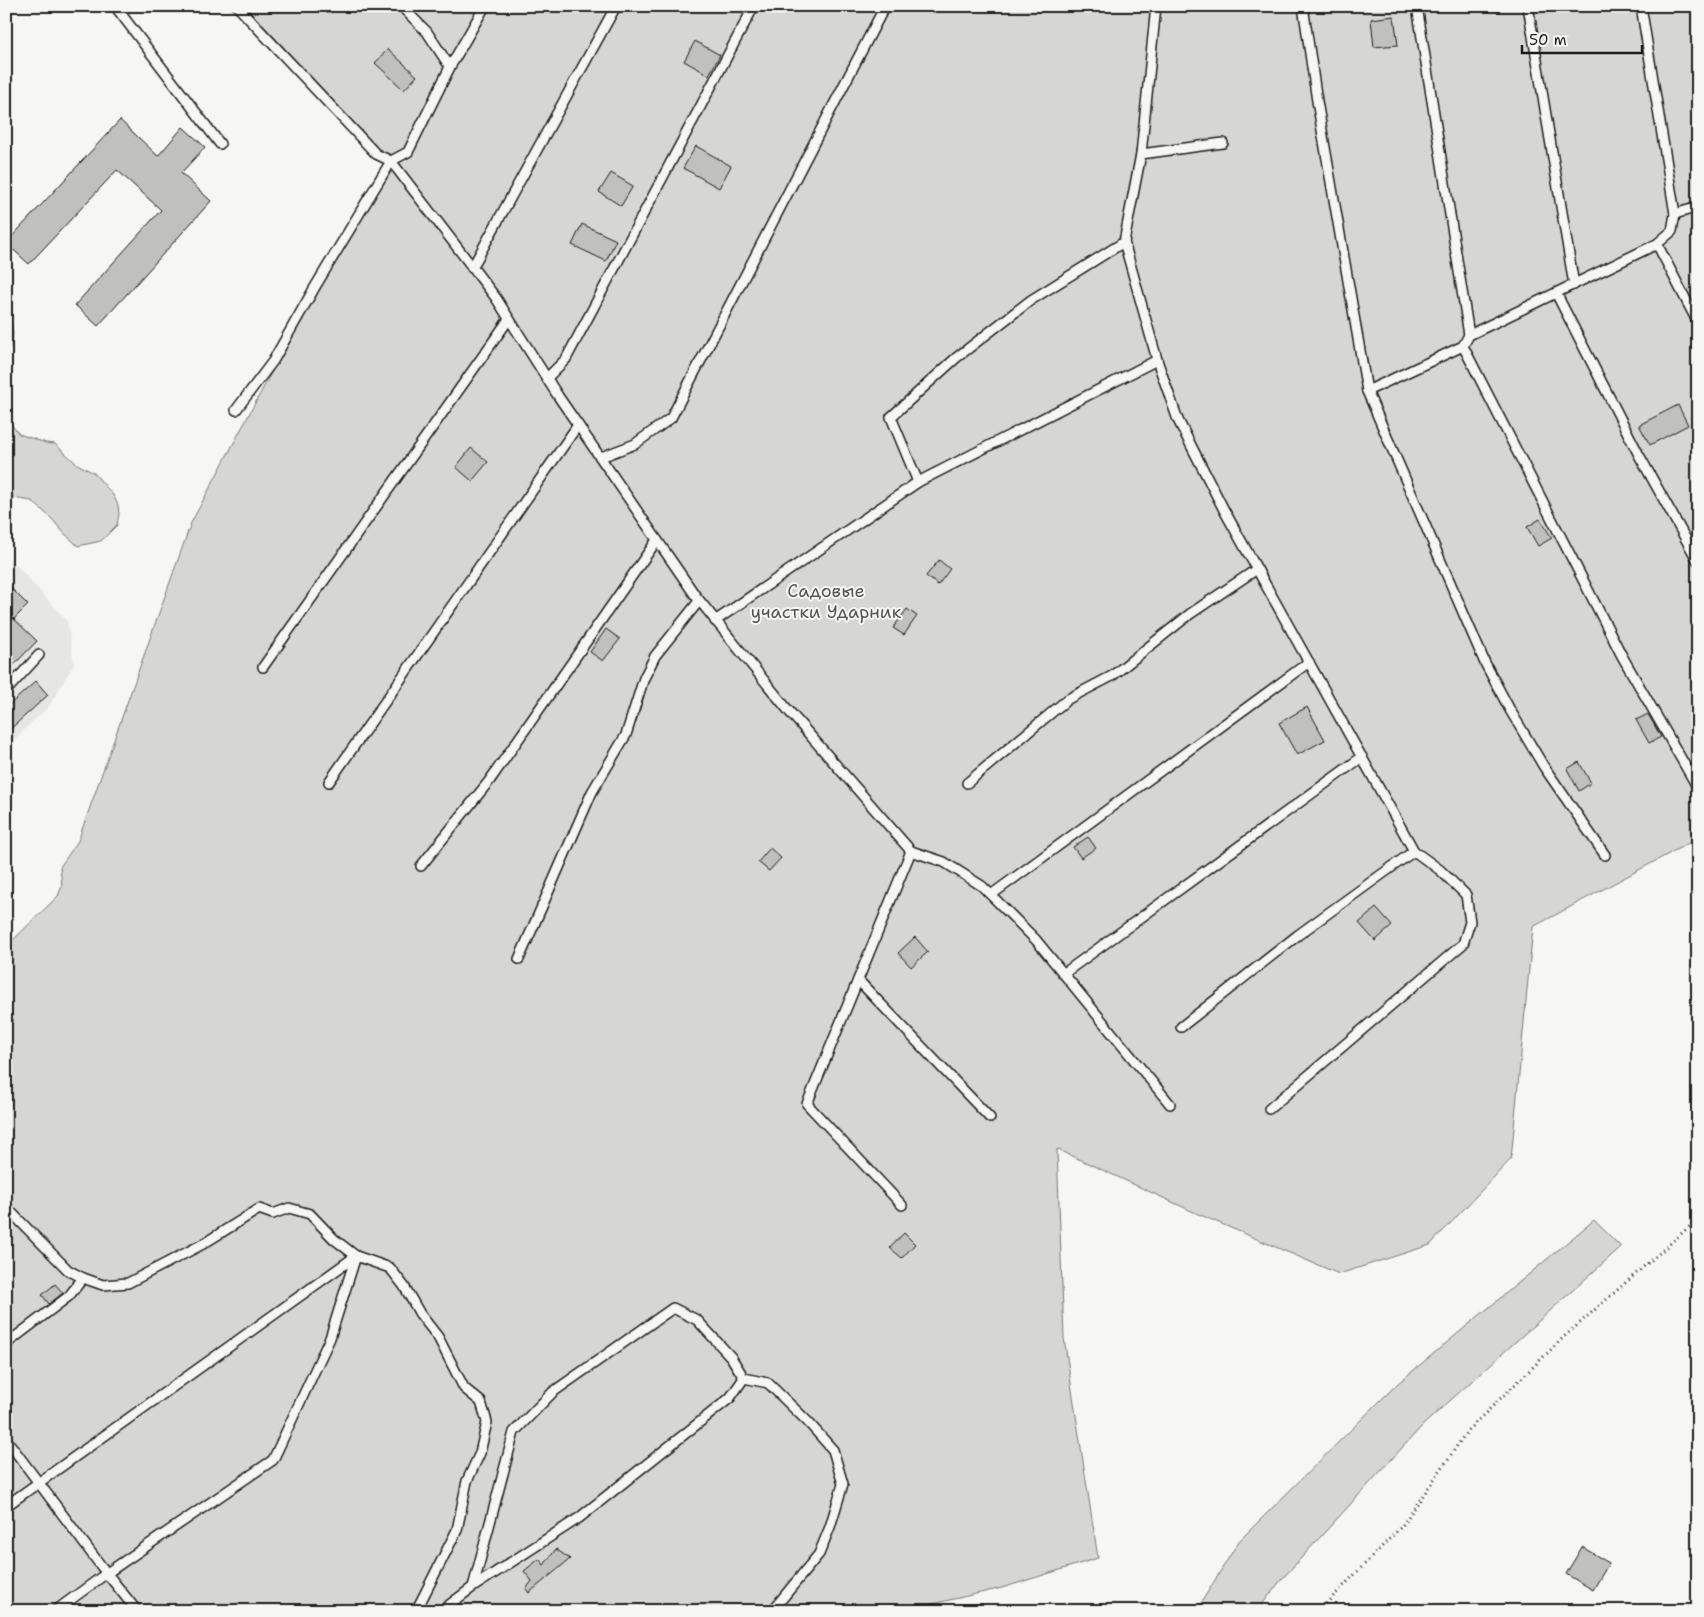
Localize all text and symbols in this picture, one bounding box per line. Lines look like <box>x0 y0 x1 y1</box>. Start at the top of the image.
scale bar <box>1522 22 1642 54</box>
text: 50 m <box>1529 30 1567 50</box>
park label: Садовые участки Ударник <box>751 579 902 624</box>

